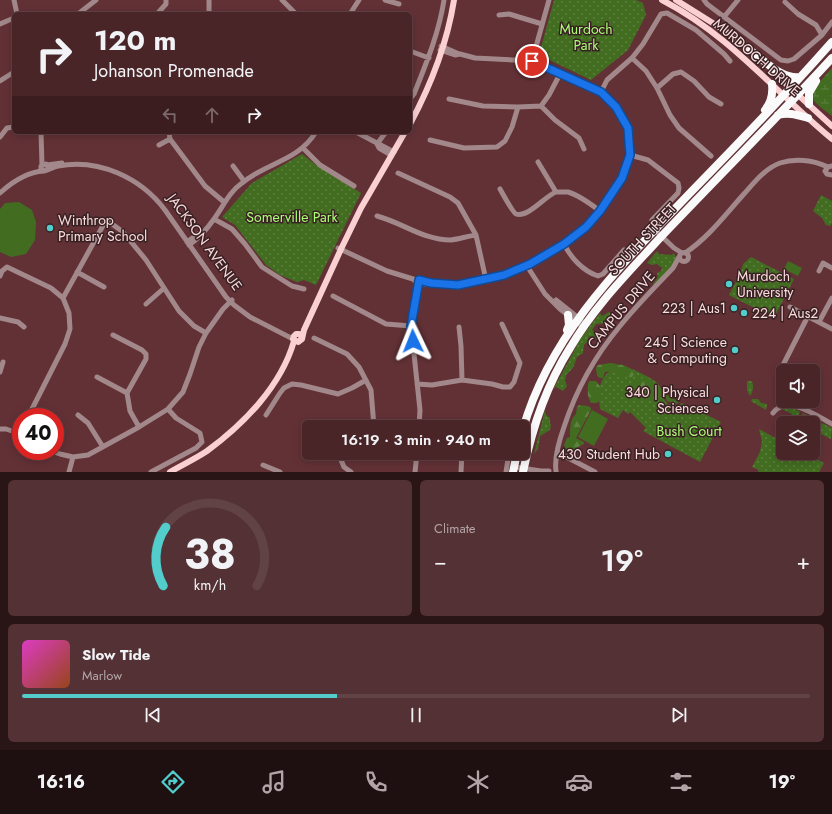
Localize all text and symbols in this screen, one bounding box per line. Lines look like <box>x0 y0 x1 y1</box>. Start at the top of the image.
street label: MURDOCH DRIVE <box>709 13 805 101</box>
park label: Murdoch Park <box>559 19 613 55</box>
text: 120 m <box>94 20 177 61</box>
icon: right <box>28 28 80 80</box>
pin <box>515 44 549 78</box>
icon: arrive <box>521 50 543 72</box>
text: Johanson Promenade <box>94 58 254 84</box>
icon: left <box>159 104 181 126</box>
icon: ahead <box>201 104 223 126</box>
icon: right <box>243 104 265 126</box>
street label: JACKSON AVENUE <box>162 188 247 295</box>
street label: SOUTH STREET <box>603 198 681 280</box>
park label: Somerville Park <box>246 207 338 227</box>
place label: Winthrop Primary School <box>58 210 147 246</box>
marker: Winthrop Primary School <box>45 223 55 233</box>
place label: Murdoch University <box>737 266 794 302</box>
street label: CAMPUS DRIVE <box>582 267 660 353</box>
marker: Murdoch University <box>724 279 734 289</box>
place label: 223 | Aus1 <box>662 298 726 318</box>
marker: 223 | Aus1 <box>729 303 739 313</box>
place label: 224 | Aus2 <box>752 303 818 323</box>
marker: 224 | Aus2 <box>739 308 749 318</box>
position arrow <box>392 320 434 362</box>
place label: 245 | Science & Computing <box>644 332 727 368</box>
marker: 245 | Science & Computing <box>730 345 740 355</box>
map controls <box>776 364 820 460</box>
button: sound <box>776 364 820 408</box>
place label: 340 | Physical Sciences <box>626 382 709 418</box>
marker: 340 | Physical Sciences <box>712 395 722 405</box>
speed limit sign: 40 <box>12 408 64 460</box>
button: layers <box>776 416 820 460</box>
park label: Bush Court <box>656 421 722 441</box>
text: 16:19 · 3 min · 940 m <box>341 429 491 451</box>
place label: 430 Student Hub <box>558 444 660 464</box>
marker: 430 Student Hub <box>663 449 673 459</box>
text: Climate <box>434 519 475 538</box>
text: 38 <box>184 524 236 585</box>
text: 19° <box>600 539 643 582</box>
text: − <box>434 545 447 577</box>
text: + <box>796 545 810 577</box>
text: km/h <box>194 575 226 595</box>
text: Slow Tide <box>82 644 150 666</box>
text: Marlow <box>82 666 122 685</box>
icon: previous <box>142 704 164 726</box>
icon: pause <box>405 704 427 726</box>
icon: next <box>668 704 690 726</box>
icon: directions <box>159 768 187 796</box>
icon: music <box>260 768 288 796</box>
icon: phone <box>362 768 390 796</box>
icon: climate <box>464 768 492 796</box>
icon: car <box>565 768 593 796</box>
icon: filters <box>667 768 695 796</box>
text: 16:16 <box>37 769 85 795</box>
text: 19° <box>769 769 795 795</box>

